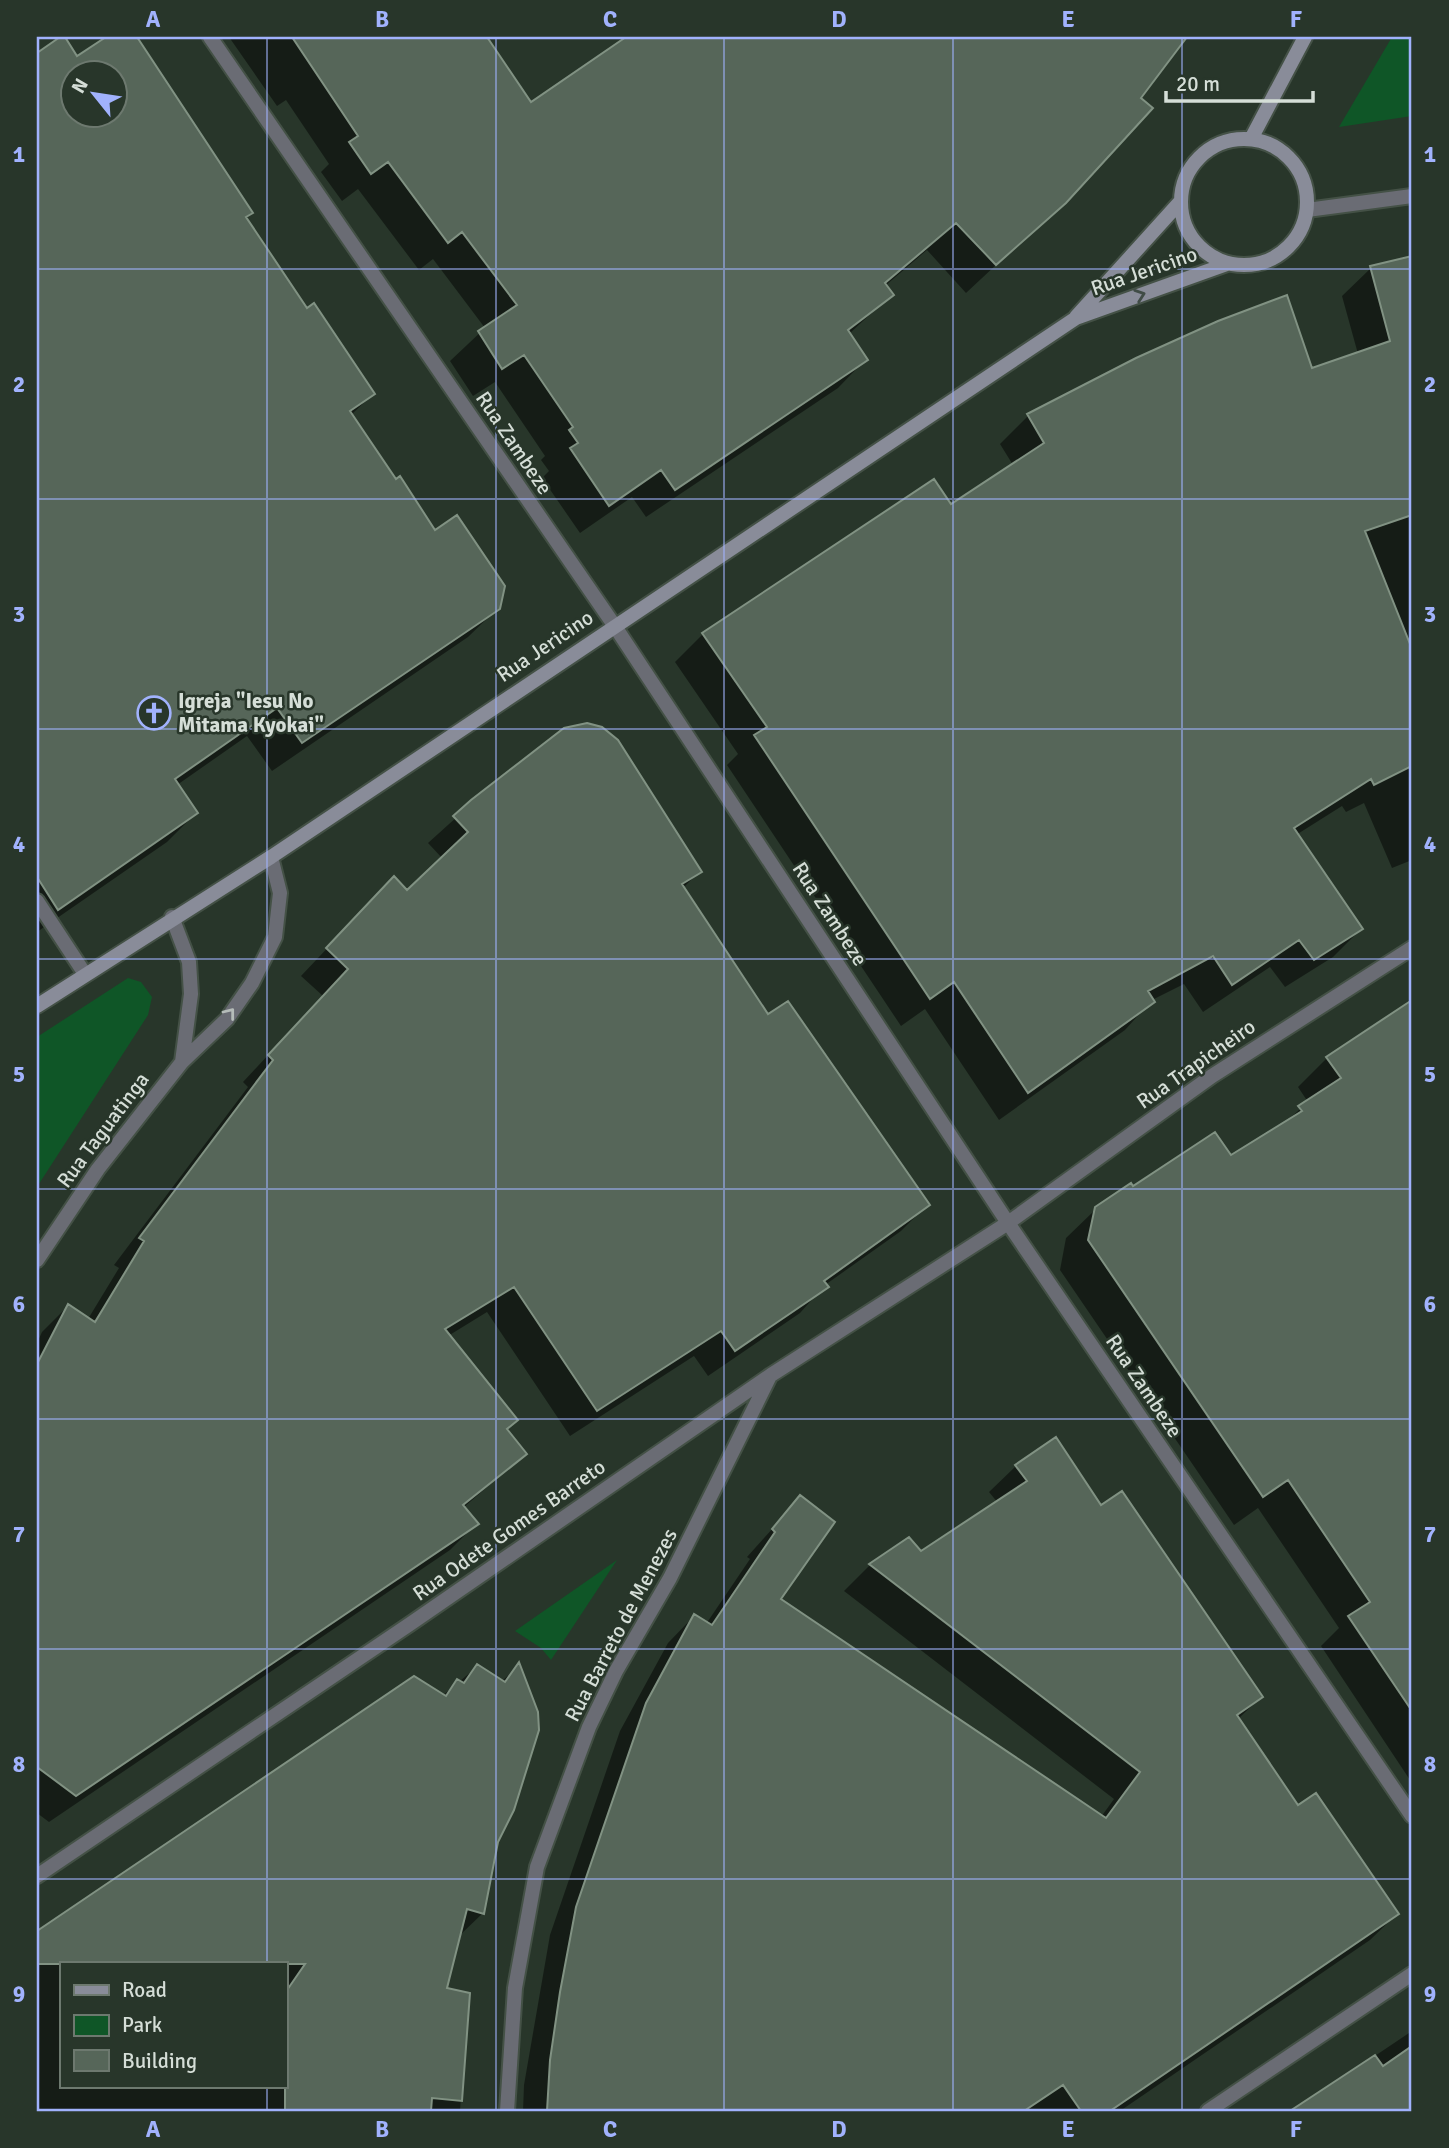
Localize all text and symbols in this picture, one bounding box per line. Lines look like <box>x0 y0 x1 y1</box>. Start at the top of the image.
text: A <box>146 5 161 34</box>
text: B <box>375 5 389 34</box>
text: C <box>603 5 617 34</box>
text: D <box>831 5 847 34</box>
text: E <box>1061 5 1075 34</box>
text: F <box>1290 5 1302 34</box>
north arrow <box>60 60 130 130</box>
scale bar <box>1166 60 1312 104</box>
text: 20 m <box>1176 71 1220 97</box>
text: N <box>66 74 94 98</box>
text: 1 <box>13 140 25 169</box>
text: 1 <box>1424 140 1436 169</box>
street label: Rua Jericino <box>1087 241 1201 301</box>
one-way arrow <box>1133 289 1146 303</box>
text: 2 <box>13 370 25 399</box>
text: 2 <box>1424 370 1436 399</box>
street label: Rua Zambeze <box>470 386 558 500</box>
text: 3 <box>13 600 25 629</box>
text: 3 <box>1424 600 1436 629</box>
street label: Rua Jericino <box>492 604 598 688</box>
place label: Igreja "Iesu No Mitama Kyokai" <box>178 688 324 738</box>
church icon: Igreja "Iesu No Mitama Kyokai" <box>135 694 173 732</box>
text: 4 <box>13 830 25 859</box>
text: 4 <box>1424 830 1436 859</box>
street label: Rua Zambeze <box>787 857 873 971</box>
one-way arrow <box>221 1009 234 1021</box>
street label: Rua Trapicheiro <box>1132 1013 1260 1115</box>
text: 5 <box>13 1060 25 1089</box>
text: 5 <box>1424 1060 1436 1089</box>
street label: Rua Taguatinga <box>51 1067 155 1193</box>
text: 6 <box>13 1290 25 1319</box>
text: 6 <box>1424 1290 1436 1319</box>
street label: Rua Zambeze <box>1100 1329 1188 1443</box>
street label: Rua Odete Gomes Barreto <box>408 1454 610 1606</box>
text: 7 <box>13 1520 25 1549</box>
text: 7 <box>1424 1520 1436 1549</box>
street label: Rua Barreto de Menezes <box>559 1524 683 1726</box>
text: 8 <box>13 1750 25 1779</box>
text: 8 <box>1424 1750 1436 1779</box>
legend <box>60 1962 287 2088</box>
text: Road <box>122 1977 167 2003</box>
text: 9 <box>13 1980 25 2009</box>
text: 9 <box>1424 1980 1436 2009</box>
text: Park <box>122 2012 163 2038</box>
text: Building <box>122 2048 197 2074</box>
text: A <box>146 2115 161 2144</box>
text: B <box>375 2115 389 2144</box>
text: C <box>603 2115 617 2144</box>
text: D <box>831 2115 847 2144</box>
text: E <box>1061 2115 1075 2144</box>
text: F <box>1290 2115 1302 2144</box>

